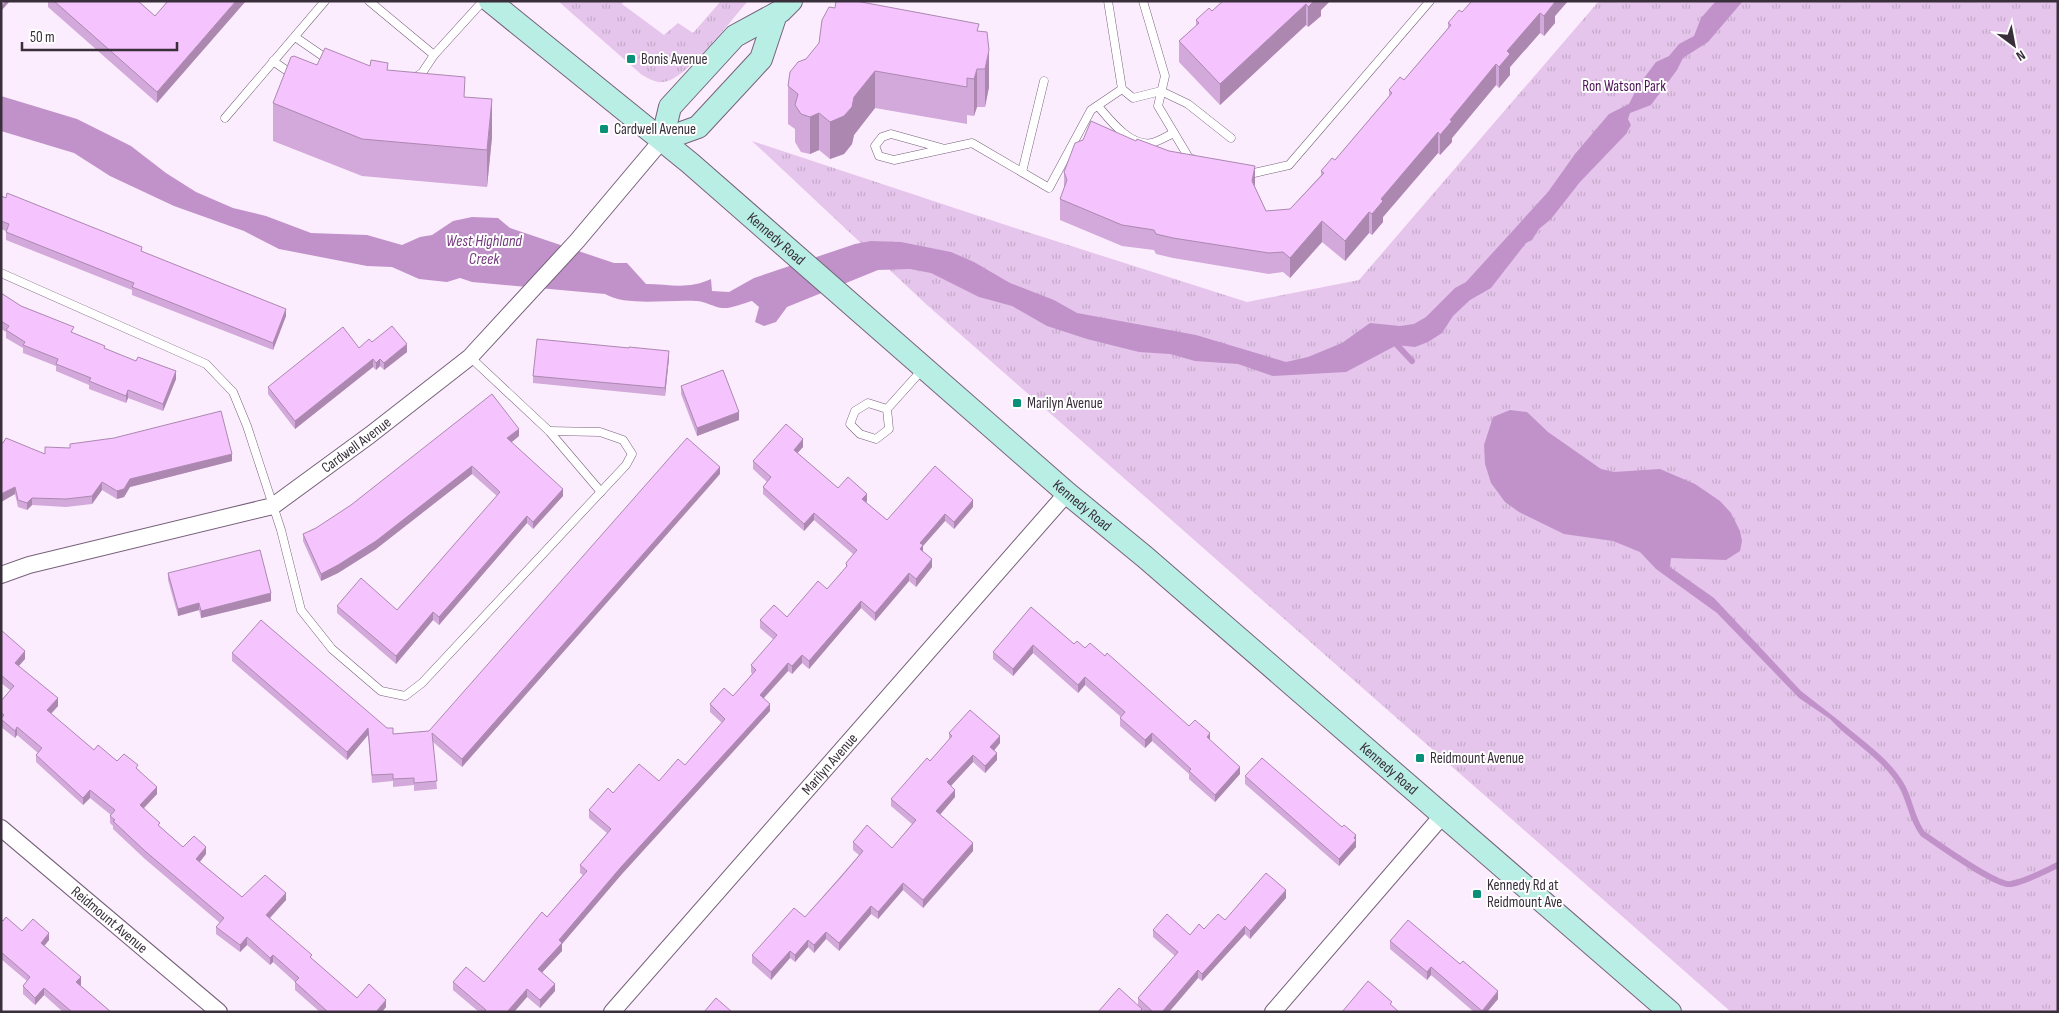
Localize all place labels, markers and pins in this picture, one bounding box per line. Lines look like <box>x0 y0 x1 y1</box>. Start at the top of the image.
place label: Bonis Avenue <box>641 50 708 69</box>
marker: Bonis Avenue <box>625 53 637 65</box>
place label: Cardwell Avenue <box>614 120 696 139</box>
marker: Cardwell Avenue <box>598 123 610 135</box>
place label: Marilyn Avenue <box>1027 394 1103 413</box>
marker: Marilyn Avenue <box>1011 397 1023 409</box>
place label: Reidmount Avenue <box>1430 749 1524 768</box>
marker: Reidmount Avenue <box>1414 752 1426 764</box>
place label: Kennedy Rd at Reidmount Ave <box>1487 876 1562 912</box>
marker: Kennedy Rd at Reidmount Ave <box>1471 888 1483 900</box>

